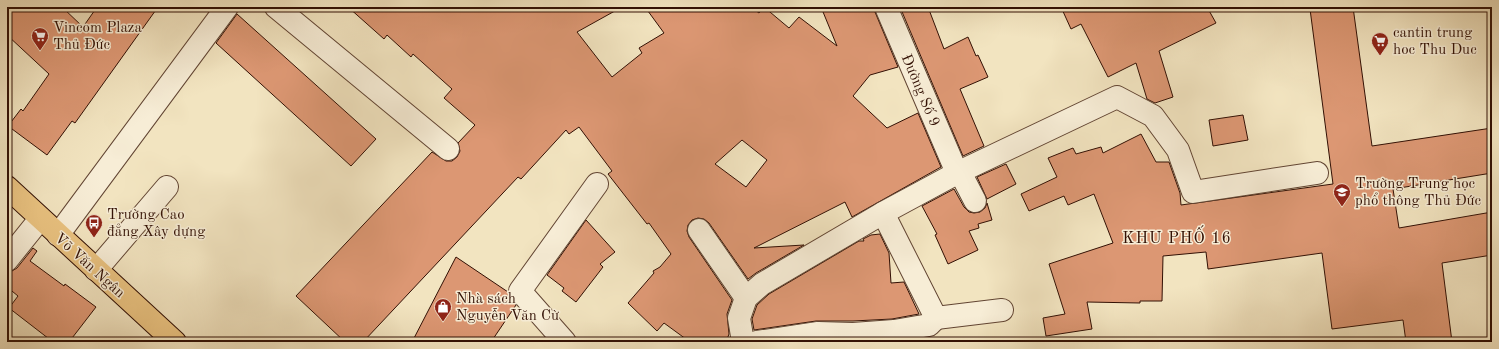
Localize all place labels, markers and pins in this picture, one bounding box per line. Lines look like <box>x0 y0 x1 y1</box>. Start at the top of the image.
place label: Vincom Plaza Thủ Đức <box>53 21 142 53</box>
supermarket icon: Vincom Plaza Thủ Đức <box>30 26 50 51</box>
place label: cantin trung hoc Thu Duc <box>1393 26 1477 58</box>
supermarket icon: cantin trung hoc Thu Duc <box>1370 31 1390 56</box>
place label: Trường Trung học phổ thông Thủ Đức <box>1355 177 1481 209</box>
school or university icon: Trường Trung học phổ thông Thủ Đức <box>1332 182 1352 207</box>
place label: Trường Cao đẳng Xây dựng <box>107 208 205 240</box>
bus stop icon: Trường Cao đẳng Xây dựng <box>84 213 104 238</box>
place label: Nhà sách Nguyễn Văn Cừ <box>456 292 560 324</box>
shop icon: Nhà sách Nguyễn Văn Cừ <box>433 297 453 322</box>

